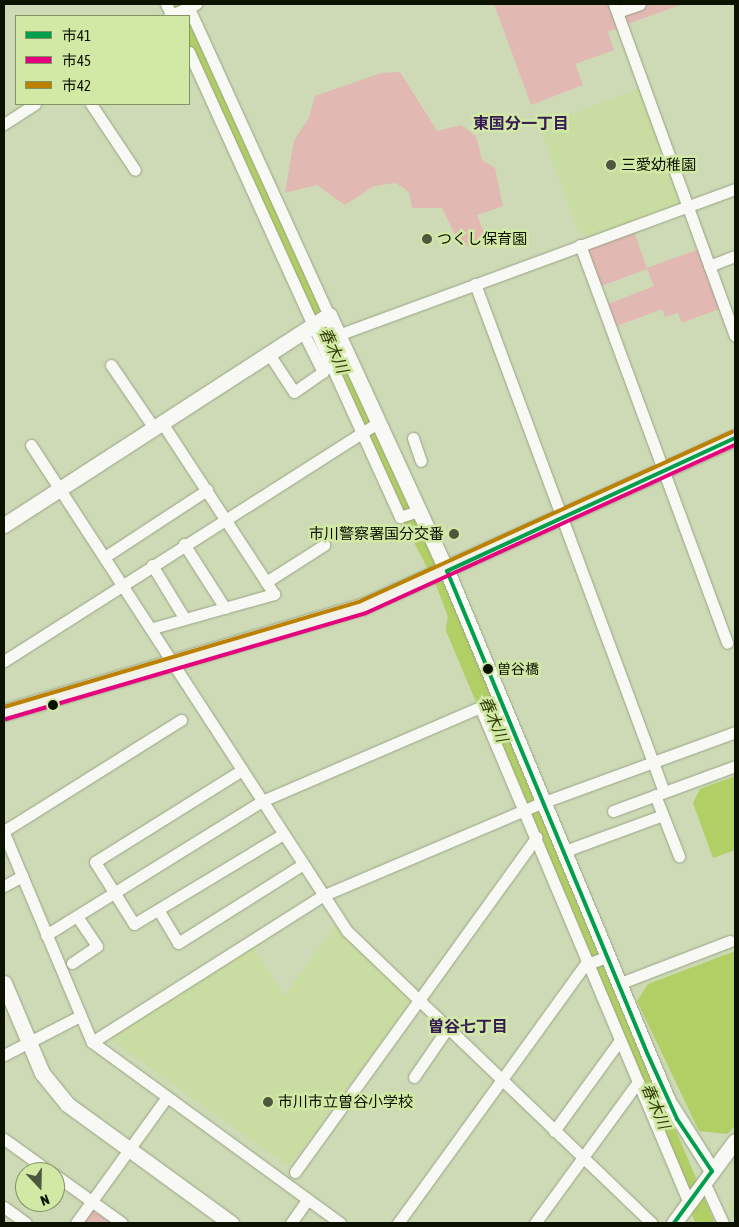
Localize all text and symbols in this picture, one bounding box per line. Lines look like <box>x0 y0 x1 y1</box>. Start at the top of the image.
legend <box>15 15 190 105</box>
text: 市41 <box>62 27 91 44</box>
text: 市45 <box>62 52 91 69</box>
text: 市42 <box>62 77 91 94</box>
district label: 東国分一丁目 <box>473 113 569 133</box>
place label: 三愛幼稚園 <box>621 156 696 174</box>
marker: 三愛幼稚園 <box>605 159 617 171</box>
place label: つくし保育園 <box>437 230 527 248</box>
marker: つくし保育園 <box>421 233 433 245</box>
water label: 春木川 <box>315 324 353 376</box>
place label: 市川警察署国分交番 <box>309 525 444 543</box>
marker: 市川警察署国分交番 <box>448 528 460 540</box>
place label: 曽谷橋 <box>497 661 539 677</box>
marker: 曽谷橋 <box>483 664 493 674</box>
water label: 春木川 <box>476 693 512 745</box>
unlabelled marker <box>48 700 58 710</box>
district label: 曽谷七丁目 <box>428 1016 508 1036</box>
water label: 春木川 <box>638 1080 674 1132</box>
place label: 市川市立曽谷小学校 <box>278 1093 413 1111</box>
marker: 市川市立曽谷小学校 <box>262 1096 274 1108</box>
north arrow <box>15 1162 65 1212</box>
text: N <box>38 1191 52 1209</box>

